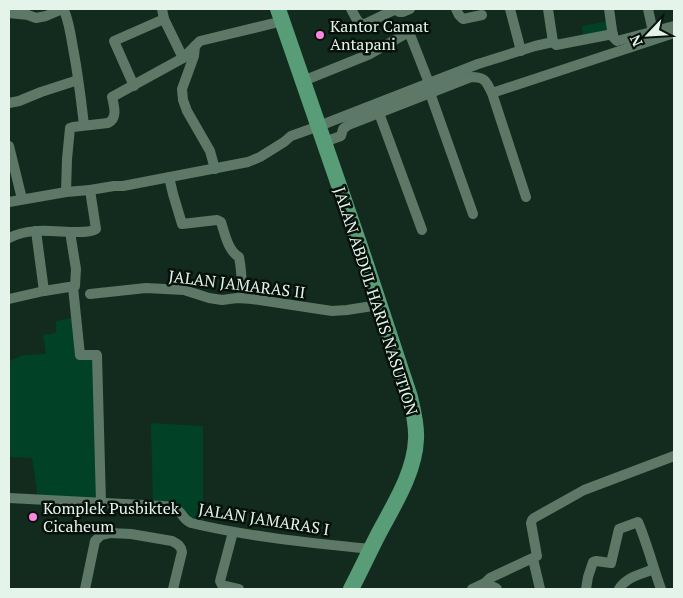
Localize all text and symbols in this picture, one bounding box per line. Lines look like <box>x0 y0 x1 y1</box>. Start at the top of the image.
north arrow <box>623 10 673 60</box>
place label: Kantor Camat Antapani <box>330 15 429 55</box>
marker: Kantor Camat Antapani <box>314 29 326 41</box>
text: N <box>625 32 647 50</box>
street label: JALAN ABDUL HARIS NASUTION <box>329 184 423 418</box>
street label: JALAN JAMARAS II <box>167 265 307 303</box>
place label: Komplek Pusbiktek Cicaheum <box>43 497 180 537</box>
street label: JALAN JAMARAS I <box>197 498 331 540</box>
marker: Komplek Pusbiktek Cicaheum <box>27 511 39 523</box>

